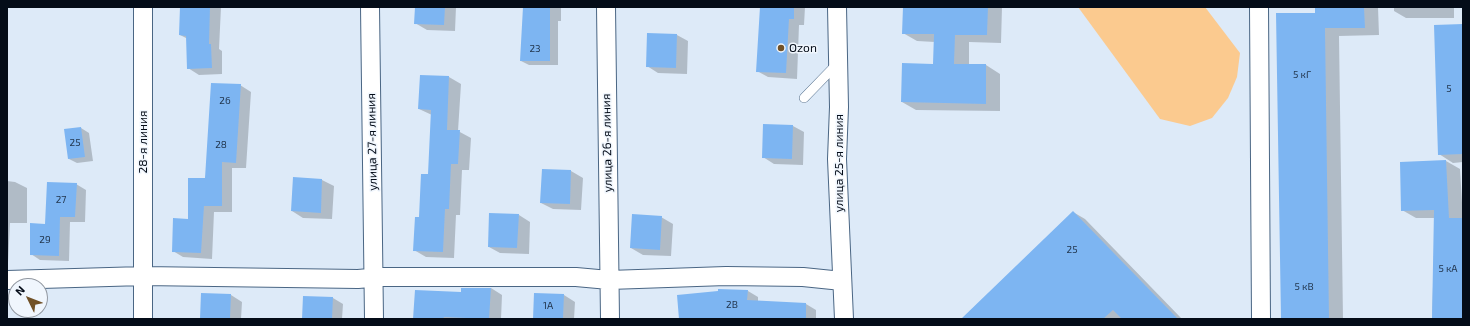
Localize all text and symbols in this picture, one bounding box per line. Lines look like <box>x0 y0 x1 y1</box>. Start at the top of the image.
place label: Ozon <box>789 41 817 55</box>
house number: 23 <box>529 43 541 55</box>
marker: Ozon <box>776 43 786 53</box>
house number: 5 кГ <box>1293 69 1311 81</box>
house number: 5 <box>1446 83 1452 95</box>
street label: улица 27-я линия <box>364 93 380 191</box>
street label: улица 26-я линия <box>599 94 615 192</box>
house number: 26 <box>219 95 231 107</box>
street label: 28-я линия <box>136 111 150 173</box>
street label: улица 25-я линия <box>832 114 846 212</box>
house number: 25 <box>70 137 80 149</box>
house number: 28 <box>215 139 227 151</box>
house number: 27 <box>56 194 66 206</box>
house number: 29 <box>39 234 51 246</box>
house number: 25 <box>1067 244 1077 256</box>
house number: 5 кА <box>1438 263 1458 275</box>
north arrow <box>8 278 48 318</box>
house number: 5 кВ <box>1294 281 1314 293</box>
text: N <box>12 283 27 298</box>
house number: 2В <box>726 299 738 311</box>
house number: 1А <box>543 300 553 312</box>

